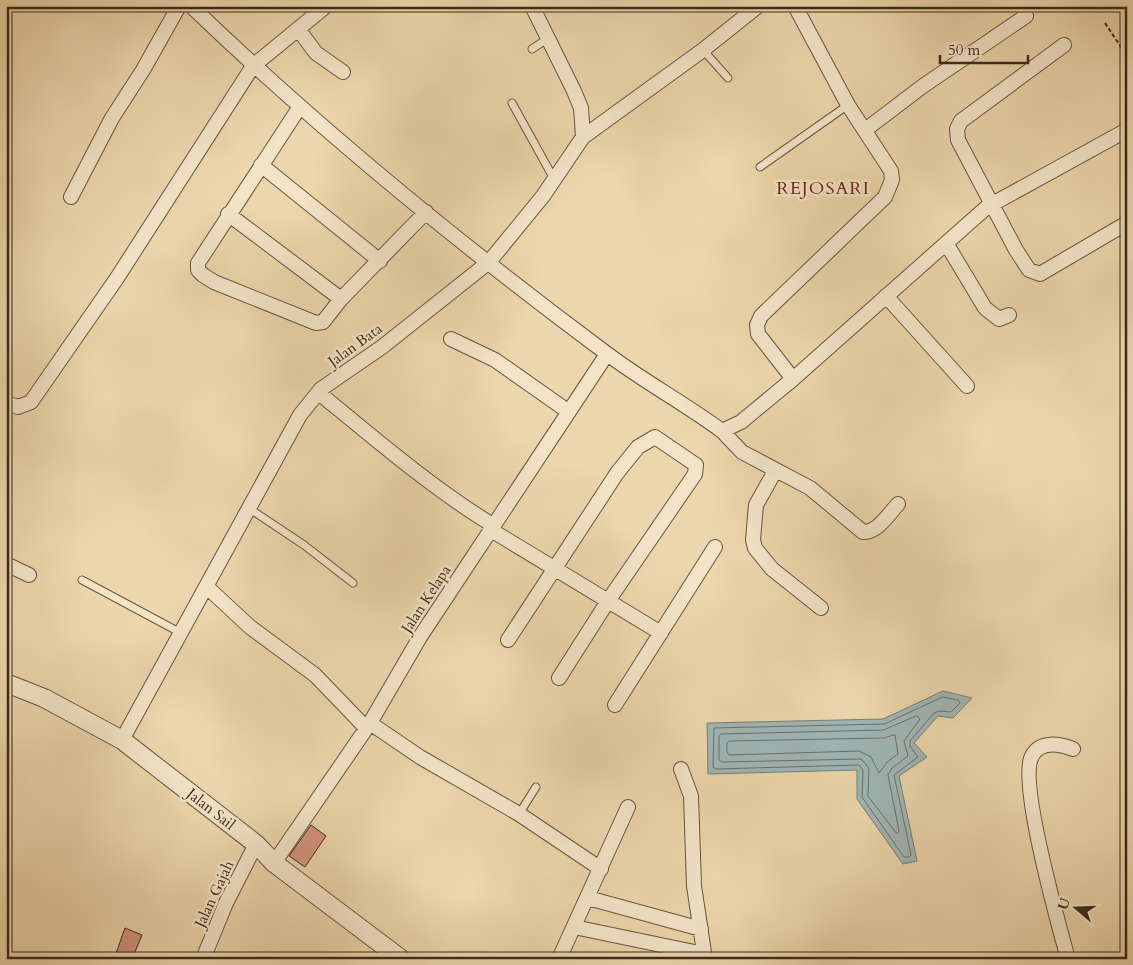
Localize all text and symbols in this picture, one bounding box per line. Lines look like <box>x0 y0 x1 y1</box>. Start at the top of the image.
scale bar <box>940 32 1028 64</box>
text: 50 m <box>948 40 980 60</box>
district label: REJOSARI <box>776 176 870 201</box>
street label: Jalan Bata <box>322 318 386 373</box>
street label: Jalan Kelapa <box>396 561 456 638</box>
street label: Jalan Sail <box>181 783 240 834</box>
street label: Jalan Gajah <box>189 857 239 933</box>
north arrow <box>1050 882 1100 932</box>
text: U <box>1053 895 1075 912</box>

